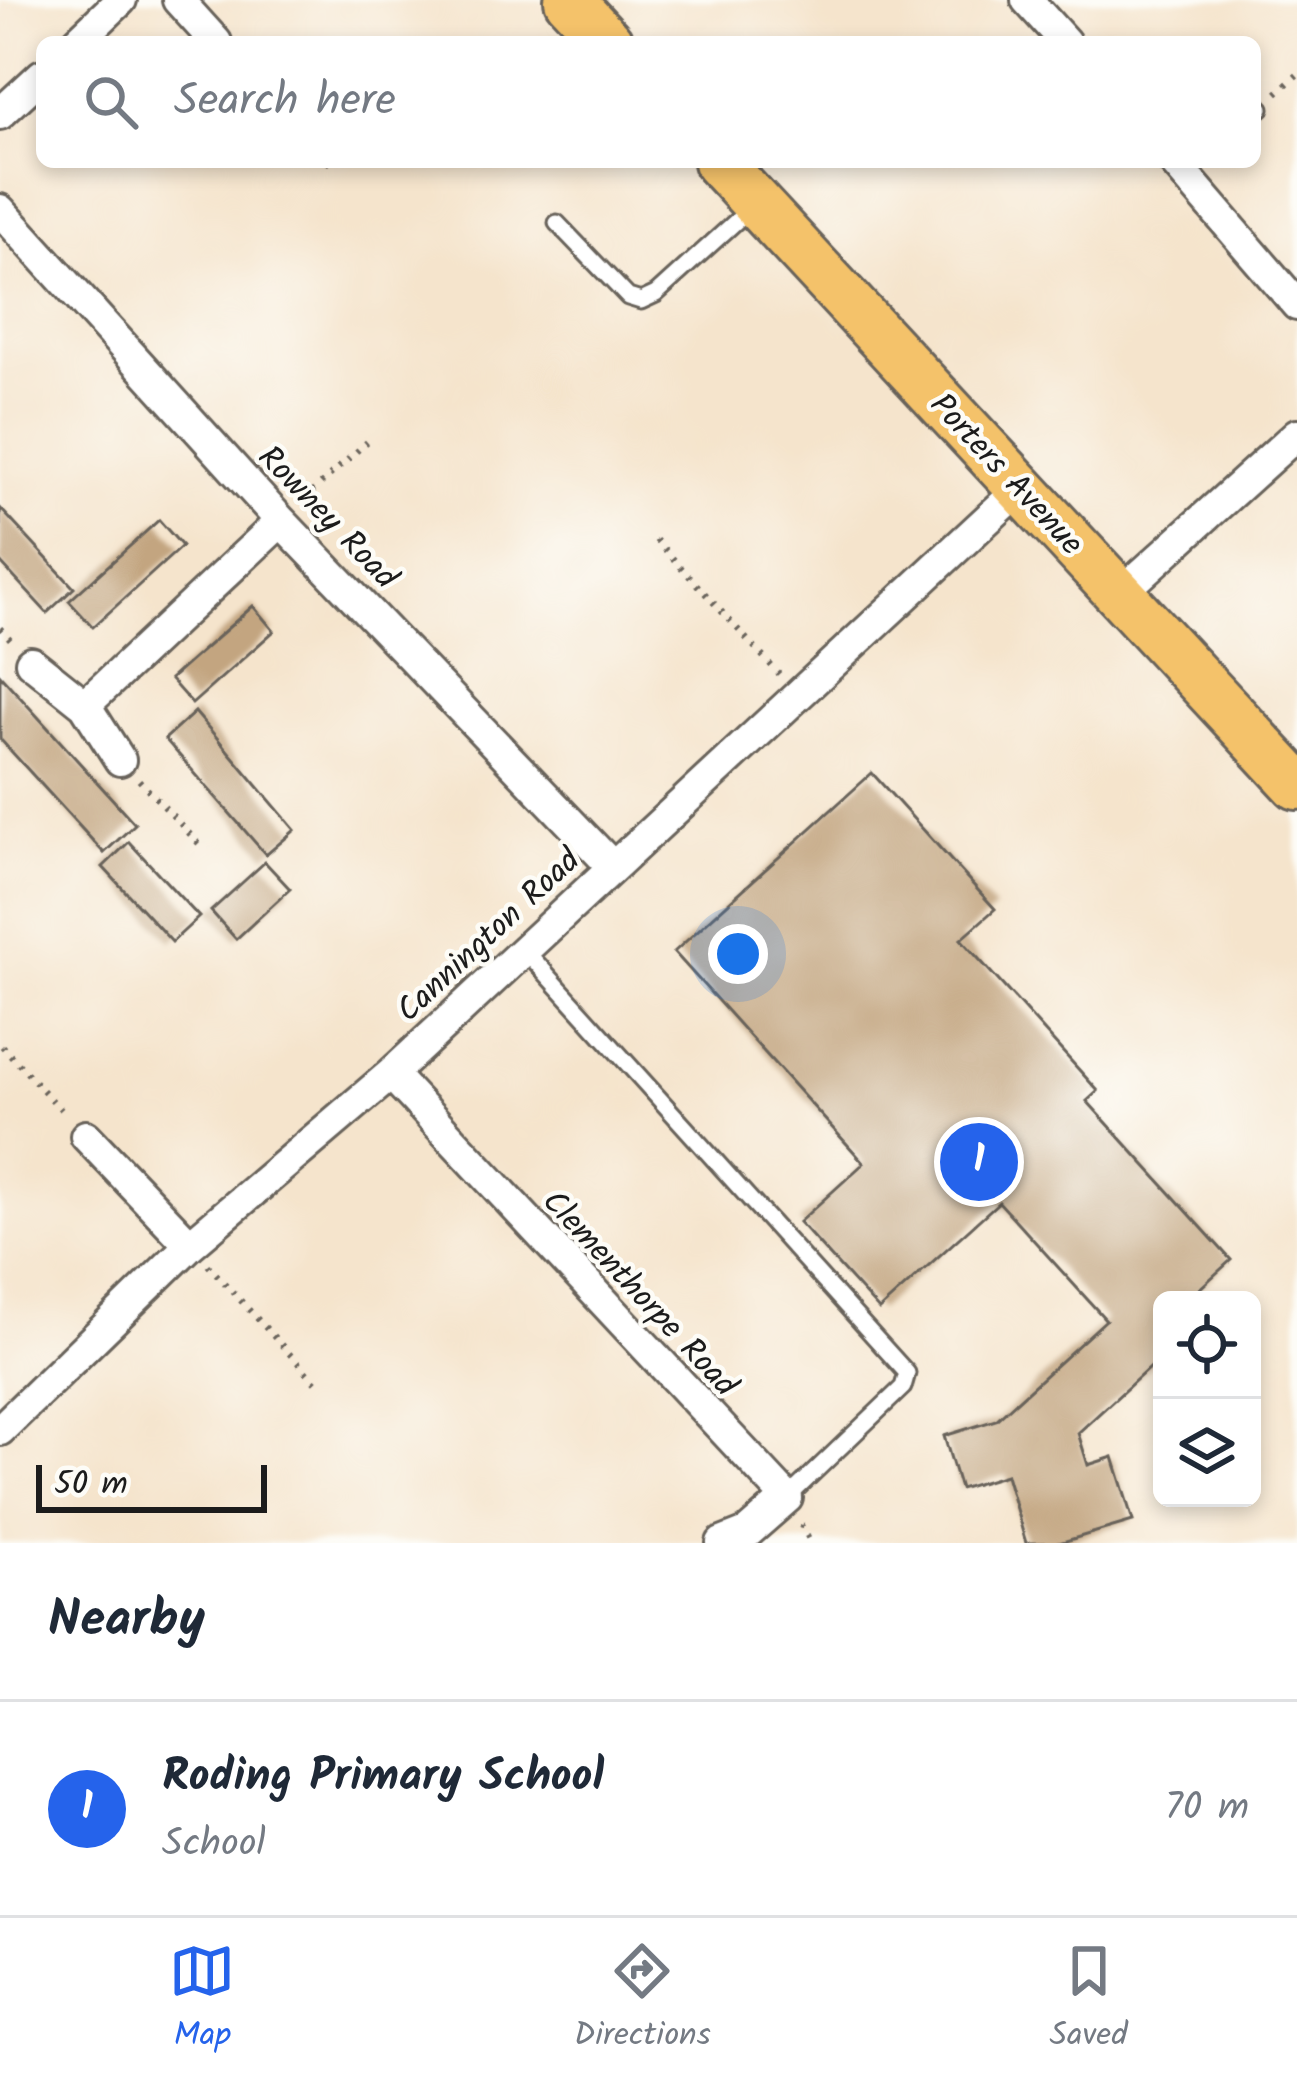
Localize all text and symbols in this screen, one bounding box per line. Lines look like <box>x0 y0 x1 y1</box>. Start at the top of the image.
search box <box>36 36 1261 168</box>
text: Search here <box>174 66 396 138</box>
icon: search <box>78 69 144 135</box>
street label: Porters Avenue <box>916 382 1095 569</box>
street label: Rowney Road <box>244 434 410 604</box>
street label: Cannington Road <box>385 836 595 1037</box>
your location <box>708 924 768 984</box>
pin: 1 <box>940 1117 1018 1207</box>
street label: Clementhorpe Road <box>528 1178 750 1411</box>
map controls <box>1153 1291 1261 1507</box>
button: locate <box>1153 1291 1261 1399</box>
button: layers <box>1153 1399 1261 1507</box>
scale bar <box>36 1459 267 1512</box>
text: 50 m <box>54 1459 128 1512</box>
text: Nearby <box>48 1581 205 1662</box>
text: Roding Primary School <box>162 1742 604 1814</box>
text: 1 <box>81 1778 93 1840</box>
text: 70 m <box>1165 1778 1249 1840</box>
text: School <box>162 1814 266 1876</box>
tab: Map <box>169 1938 235 2063</box>
tab: Directions <box>574 1938 711 2063</box>
tab: Saved <box>1049 1938 1128 2063</box>

